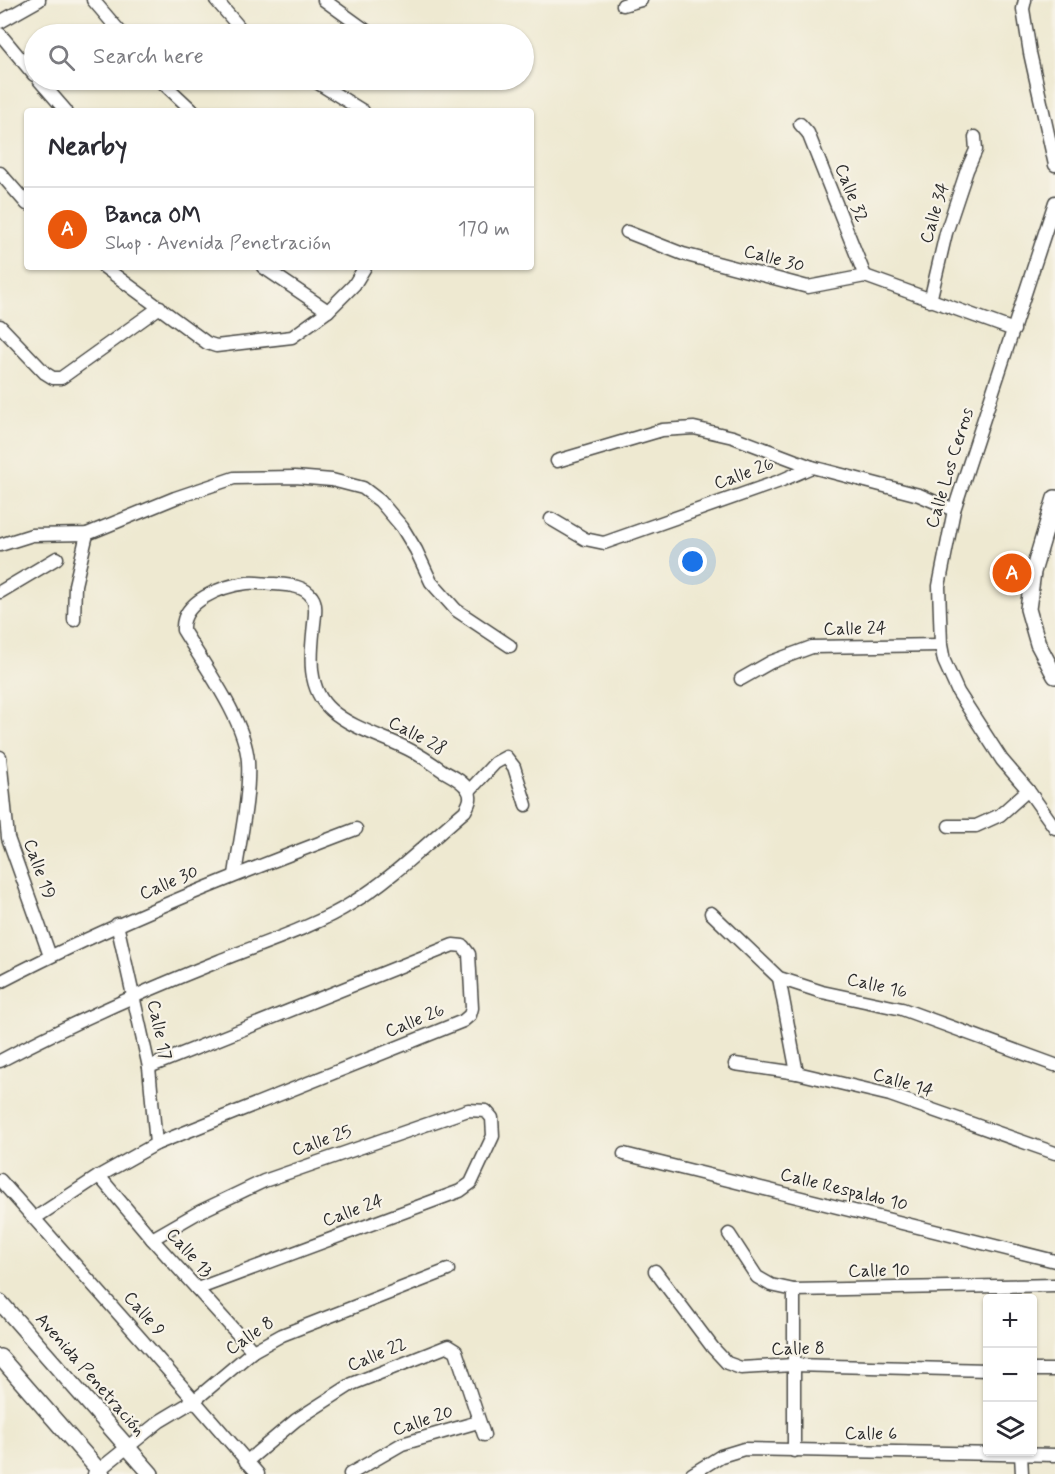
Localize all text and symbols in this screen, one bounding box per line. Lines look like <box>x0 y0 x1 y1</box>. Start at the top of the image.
search box <box>24 24 534 90</box>
icon: search <box>45 41 78 74</box>
text: Search here <box>93 43 204 71</box>
text: Nearby <box>48 130 127 164</box>
street label: Calle 32 <box>828 160 874 226</box>
street label: Calle 34 <box>914 179 956 246</box>
text: Banca OM <box>105 202 201 230</box>
text: A <box>61 216 74 243</box>
text: 170 m <box>458 216 510 243</box>
text: Shop · Avenida Penetración <box>105 230 331 257</box>
street label: Calle 30 <box>741 239 807 279</box>
street label: Calle Los Cerros <box>920 405 980 531</box>
street label: Calle 26 <box>711 452 777 496</box>
your location <box>678 547 707 576</box>
pin: A <box>992 550 1032 596</box>
street label: Calle 24 <box>823 616 887 642</box>
street label: Calle 28 <box>384 711 450 761</box>
street label: Calle 19 <box>17 836 61 902</box>
street label: Calle 30 <box>136 860 202 906</box>
street label: Calle 16 <box>844 967 910 1005</box>
street label: Calle 17 <box>141 998 177 1062</box>
street label: Calle 26 <box>382 998 448 1044</box>
street label: Calle 14 <box>870 1062 936 1104</box>
street label: Calle 25 <box>289 1120 355 1162</box>
street label: Calle Respaldo 10 <box>778 1163 910 1217</box>
street label: Calle 24 <box>319 1189 387 1233</box>
street label: Calle 13 <box>160 1223 218 1283</box>
street label: Calle 10 <box>848 1258 910 1284</box>
street label: Calle 9 <box>118 1286 170 1342</box>
map controls <box>983 1294 1037 1456</box>
button: + <box>983 1294 1037 1348</box>
street label: Avenida Penetración <box>30 1308 150 1442</box>
street label: Calle 8 <box>221 1311 279 1361</box>
street label: Calle 22 <box>344 1332 410 1378</box>
street label: Calle 8 <box>771 1337 825 1361</box>
button: − <box>983 1348 1037 1402</box>
street label: Calle 20 <box>389 1400 457 1442</box>
button: layers <box>983 1402 1037 1456</box>
street label: Calle 6 <box>844 1422 898 1446</box>

